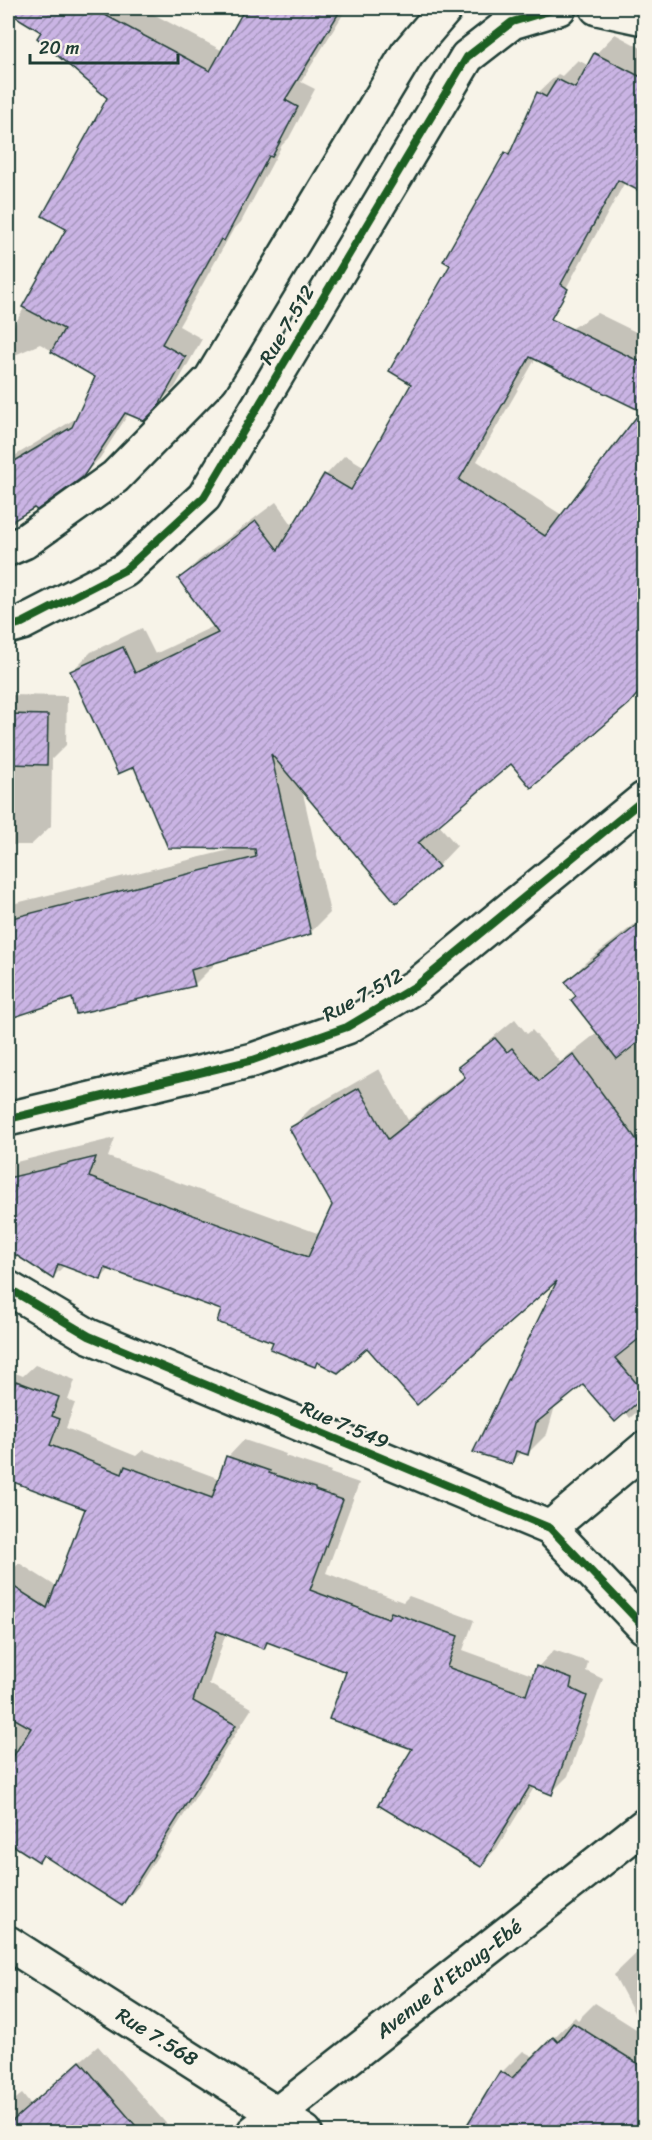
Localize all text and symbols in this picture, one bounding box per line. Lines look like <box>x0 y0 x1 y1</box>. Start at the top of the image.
scale bar <box>30 27 178 65</box>
text: 20 m <box>39 32 79 64</box>
street label: Rue 7.512 <box>249 278 325 372</box>
street label: Rue 7.512 <box>316 958 410 1032</box>
street label: Rue 7.549 <box>295 1391 395 1459</box>
street label: Avenue d'Etoug-Ebé <box>367 1910 530 2049</box>
street label: Rue 7.568 <box>109 1998 205 2076</box>

